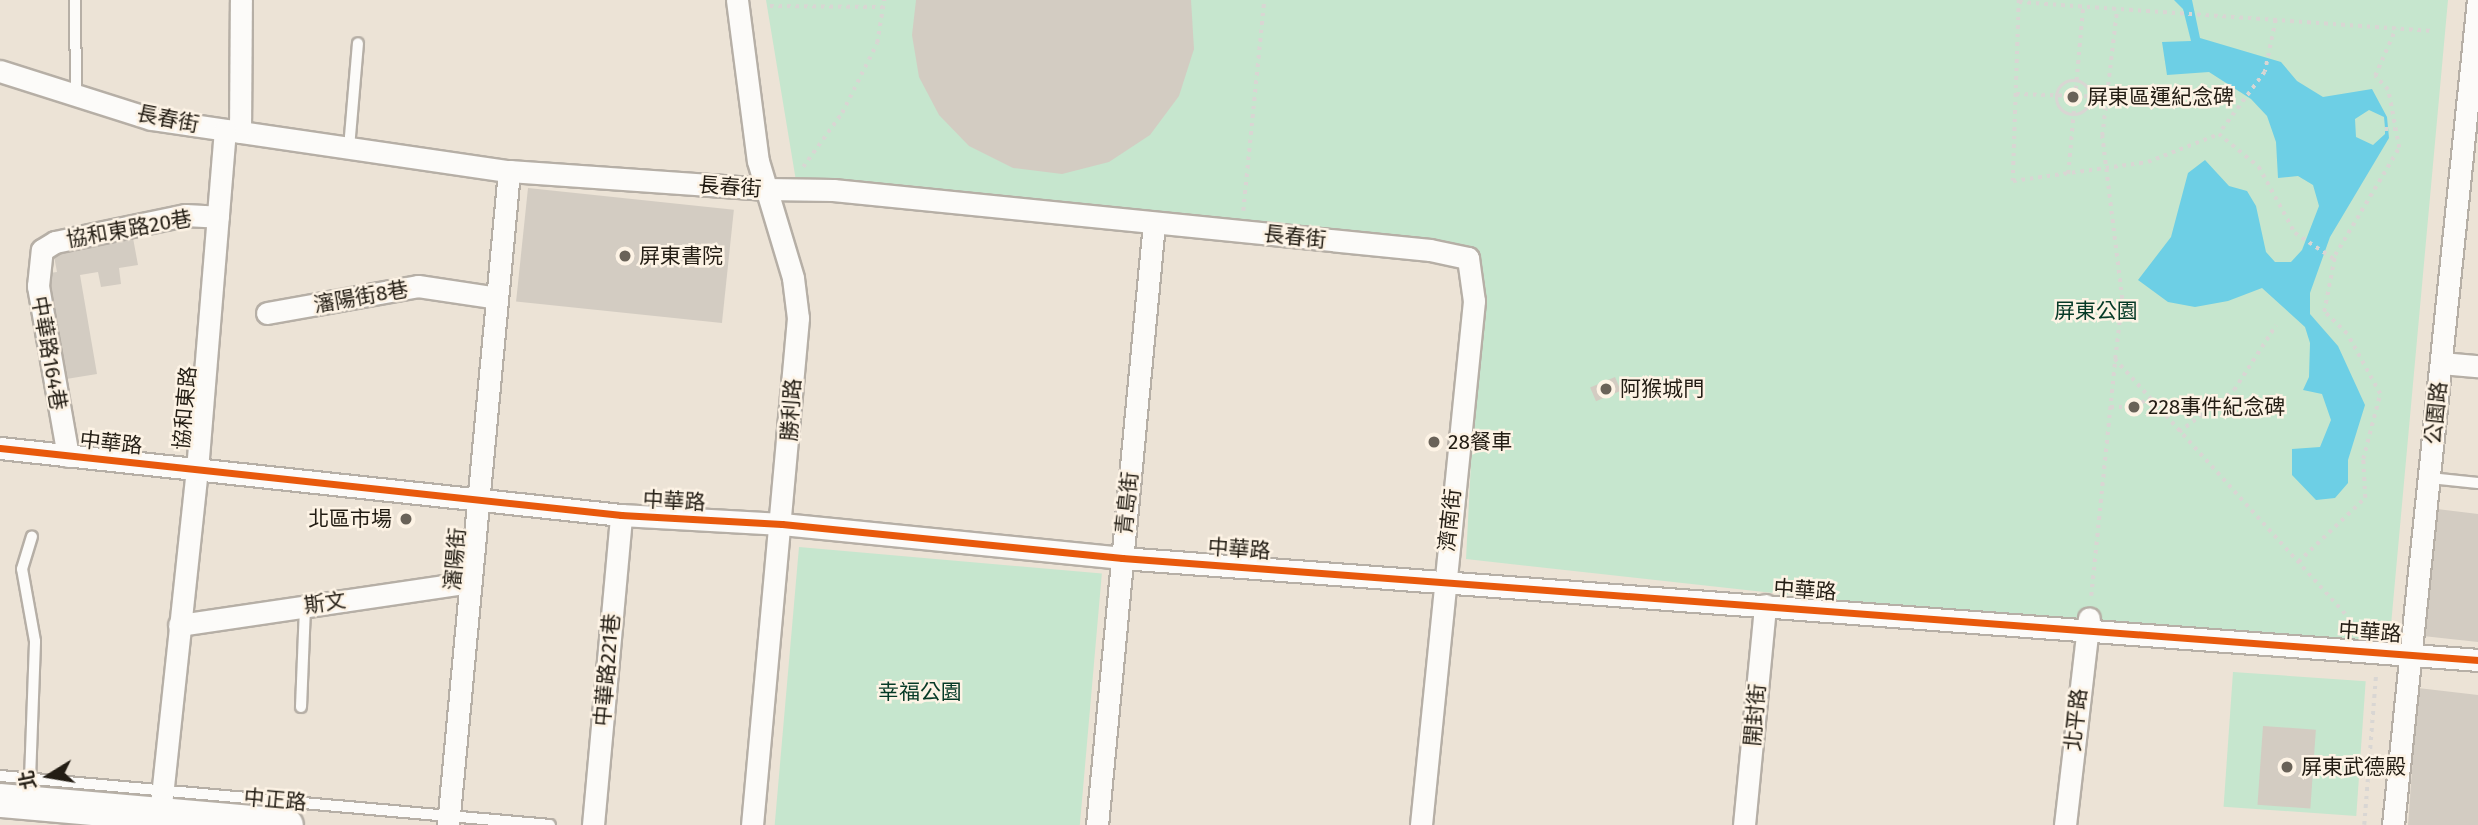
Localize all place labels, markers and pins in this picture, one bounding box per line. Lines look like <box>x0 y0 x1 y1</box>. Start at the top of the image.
place label: 屏東區運紀念碑 <box>2087 84 2234 110</box>
marker: 屏東區運紀念碑 <box>2065 89 2081 105</box>
place label: 屏東書院 <box>639 243 723 269</box>
marker: 屏東書院 <box>617 248 633 264</box>
place label: 阿猴城門 <box>1620 376 1704 402</box>
marker: 阿猴城門 <box>1598 381 1614 397</box>
place label: 228事件紀念碑 <box>2148 394 2285 420</box>
marker: 228事件紀念碑 <box>2126 399 2142 415</box>
place label: 28餐車 <box>1448 429 1512 455</box>
marker: 28餐車 <box>1426 434 1442 450</box>
place label: 北區市場 <box>308 506 392 532</box>
marker: 北區市場 <box>398 511 414 527</box>
place label: 屏東武德殿 <box>2301 754 2406 780</box>
marker: 屏東武德殿 <box>2279 759 2295 775</box>

